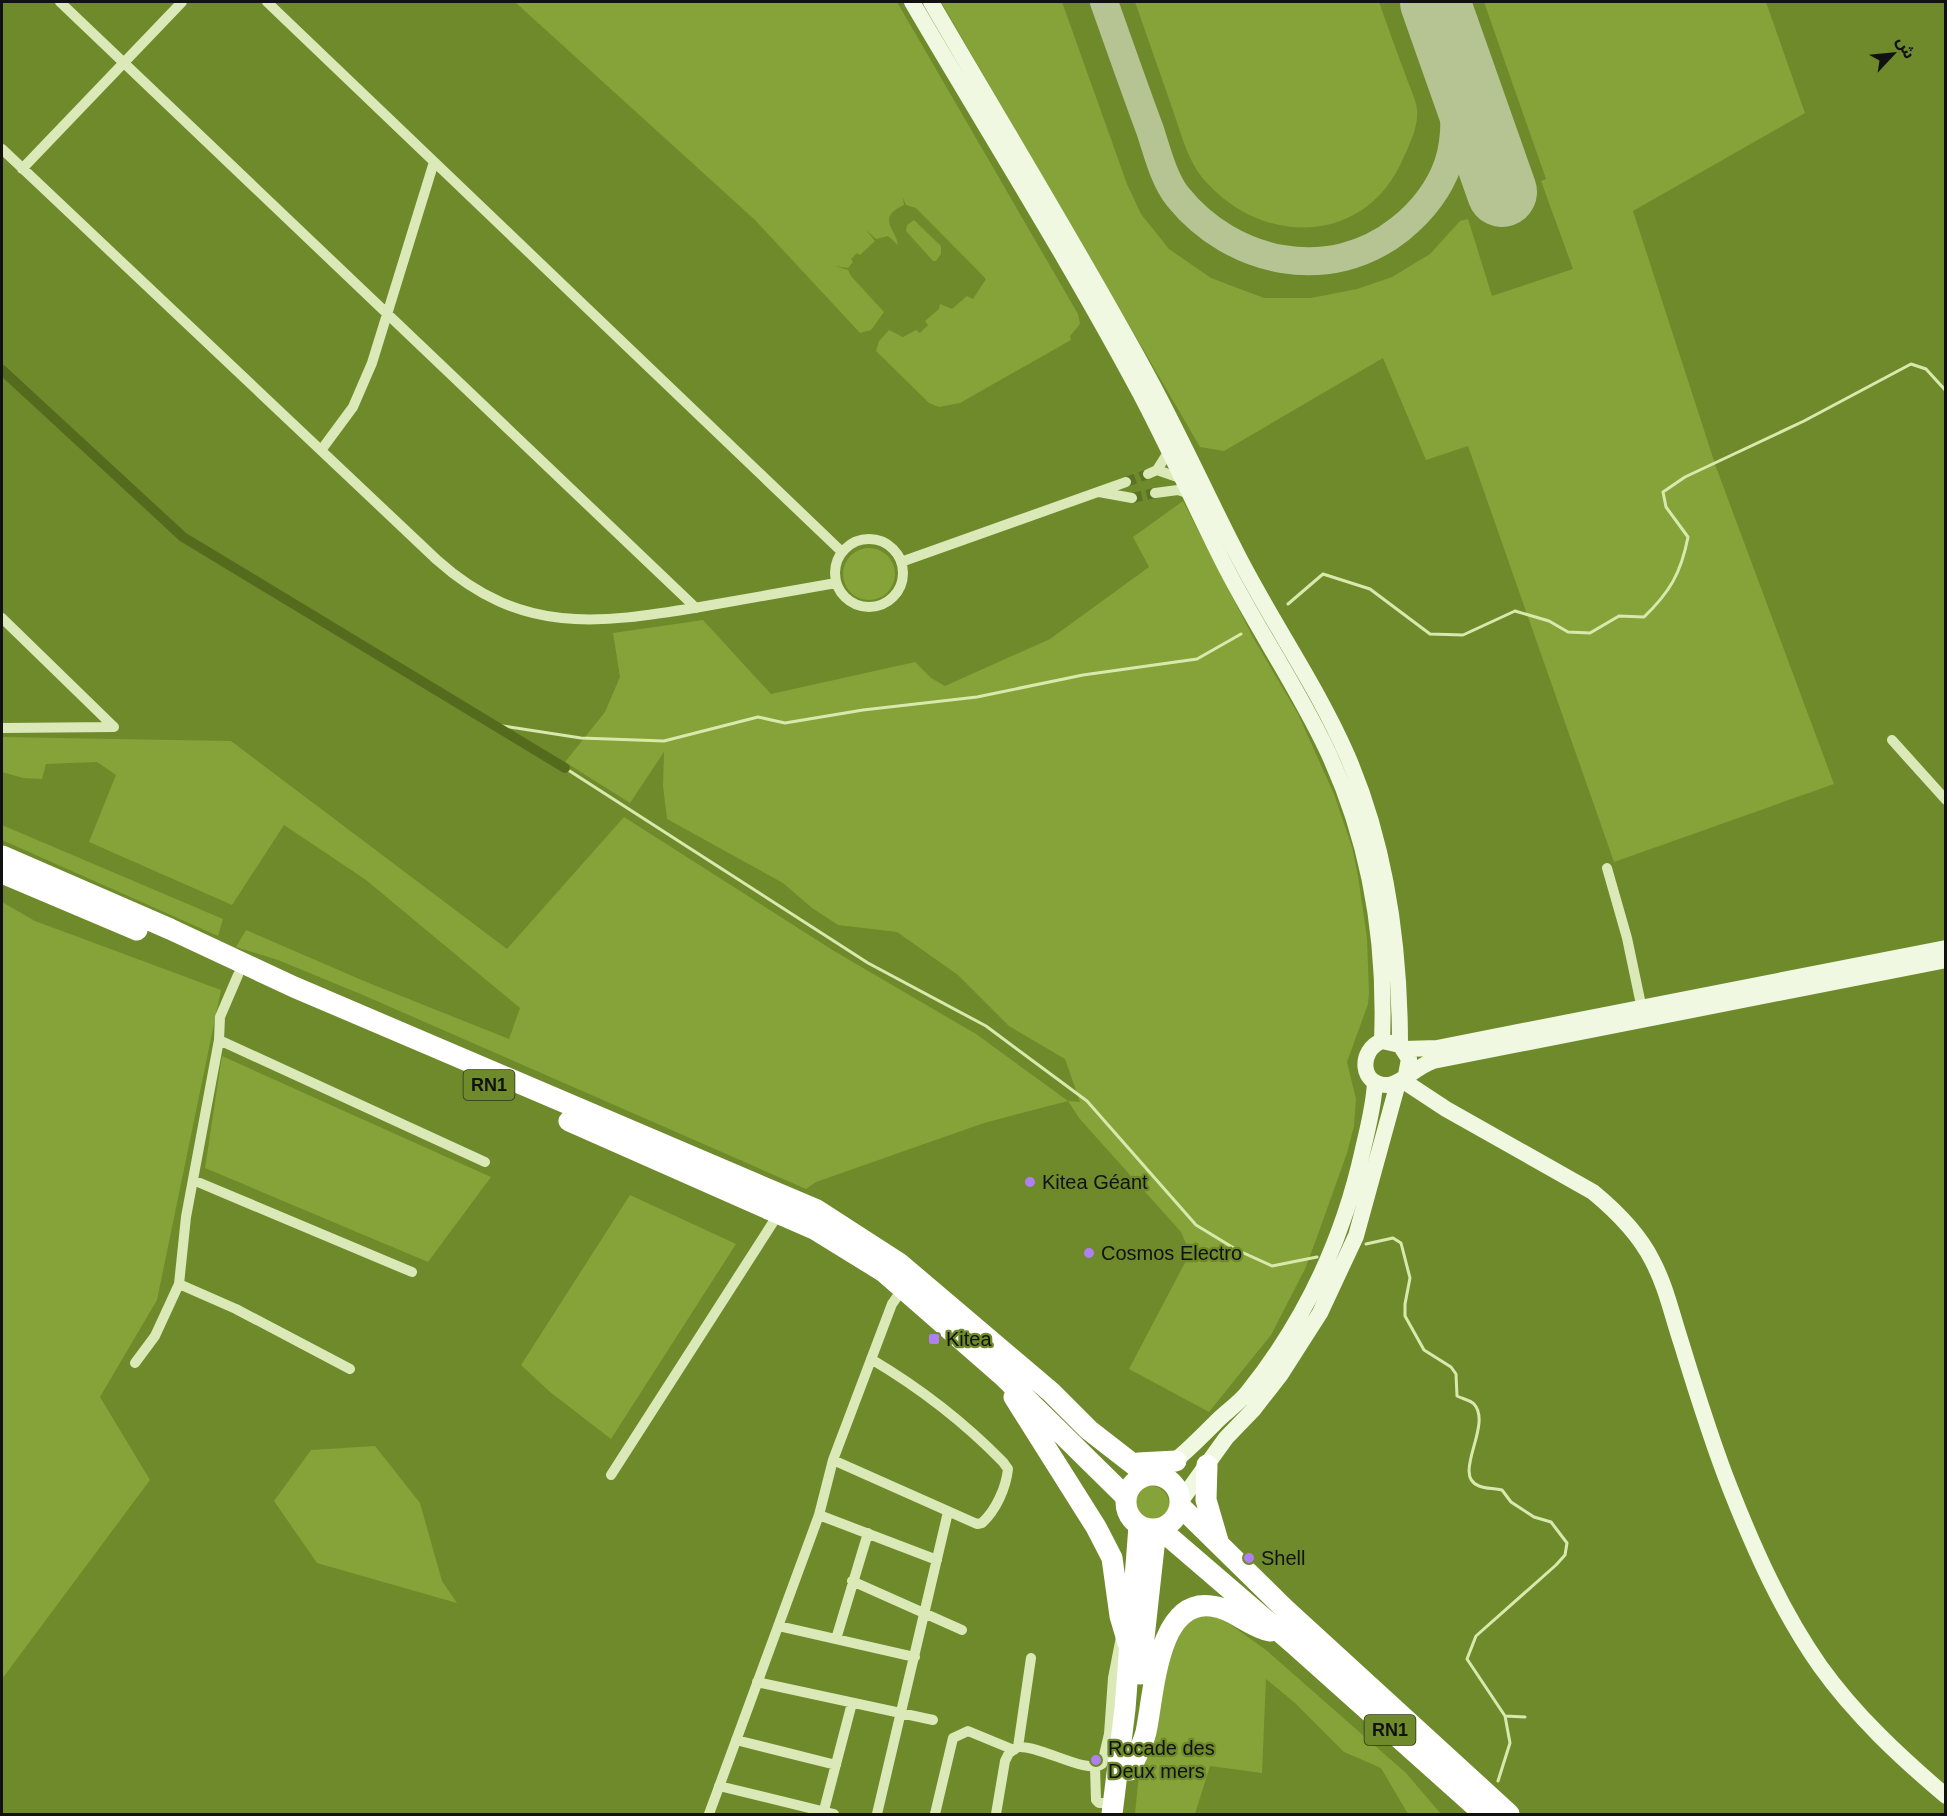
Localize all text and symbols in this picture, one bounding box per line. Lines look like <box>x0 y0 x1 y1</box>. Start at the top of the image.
north arrow <box>1863 24 1923 84</box>
text: ش <box>1893 34 1919 62</box>
road number: RN1 <box>464 1070 514 1100</box>
place label: Kitea Géant <box>1042 1171 1148 1193</box>
marker: Kitea Géant <box>1023 1175 1037 1189</box>
place label: Cosmos Electro <box>1101 1242 1242 1264</box>
marker: Cosmos Electro <box>1082 1246 1096 1260</box>
place label: Kitea <box>946 1328 992 1350</box>
marker: Kitea <box>927 1332 941 1346</box>
place label: Shell <box>1261 1547 1305 1569</box>
marker: Shell <box>1242 1551 1256 1565</box>
road number: RN1 <box>1364 1715 1416 1745</box>
place label: Rocade des Deux mers <box>1108 1737 1215 1782</box>
marker: Rocade des Deux mers <box>1089 1753 1103 1767</box>

